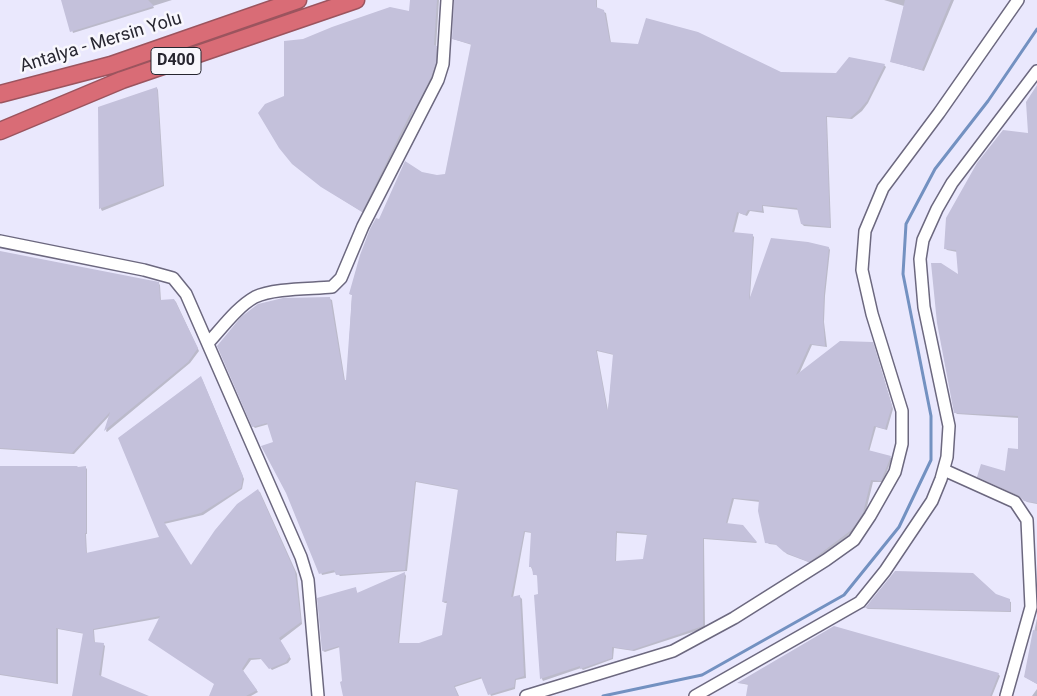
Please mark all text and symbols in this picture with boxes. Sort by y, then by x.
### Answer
street label: Antalya - Mersin Yolu [17,8,185,78]
road number: D400 [151,48,201,74]

